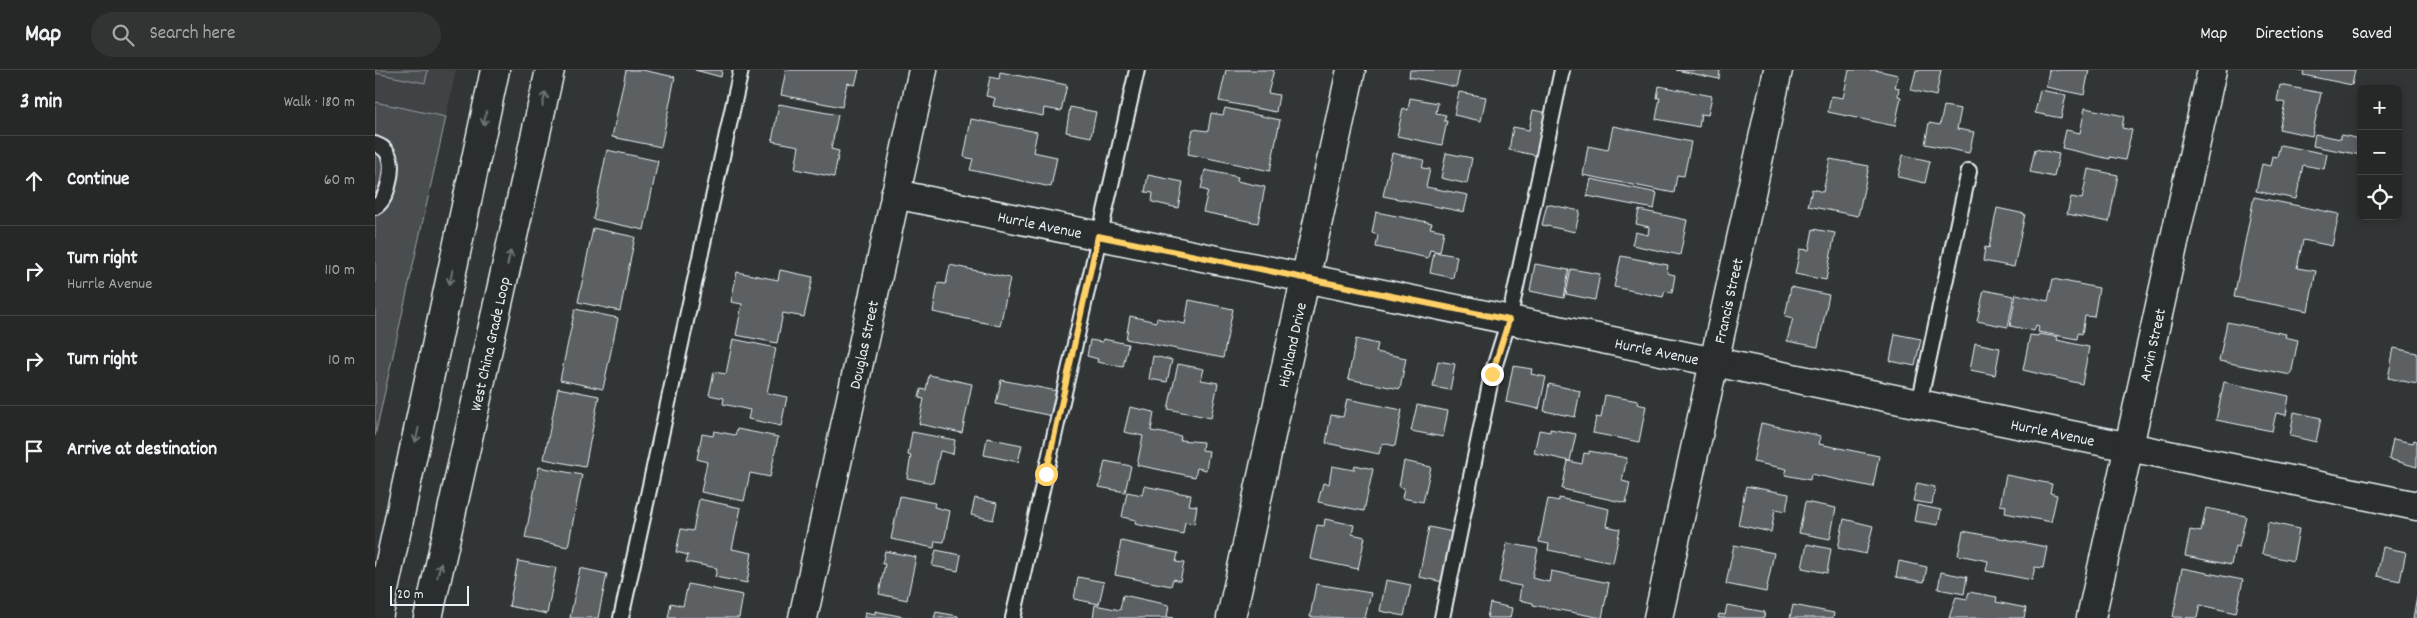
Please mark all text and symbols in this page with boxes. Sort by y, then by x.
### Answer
search box [91,12,441,57]
text: Map [25,18,61,52]
icon: search [109,21,137,49]
text: Search here [149,21,235,48]
text: Map [2200,22,2227,47]
text: Directions [2255,22,2324,47]
text: Saved [2352,22,2392,47]
map controls [2357,85,2402,220]
button: + [2357,85,2402,130]
text: 3 min [20,88,62,118]
text: Walk · 180 m [284,91,355,114]
one-way arrow [540,92,549,108]
one-way arrow [480,109,489,125]
button: − [2357,130,2402,175]
icon: ahead [20,167,48,195]
text: Continue [67,167,129,194]
text: 60 m [324,169,355,192]
button: locate [2357,175,2402,220]
street label: Hurrle Avenue [995,206,1084,246]
text: Turn right [67,246,138,273]
one-way arrow [504,251,514,267]
street label: Francis Street [1709,256,1750,346]
icon: right [20,257,48,285]
text: 110 m [325,259,355,282]
one-way arrow [446,268,455,284]
text: Hurrle Avenue [67,273,152,296]
street label: West China Grade Loop [465,275,518,414]
street label: Douglas Street [844,299,886,391]
street label: Highland Drive [1273,300,1314,390]
street label: Arvin Street [2135,306,2173,384]
street label: Hurrle Avenue [1613,333,1701,373]
icon: right [20,347,48,375]
text: Turn right [67,347,138,374]
text: 10 m [328,349,355,372]
route end [1481,363,1504,386]
street label: Hurrle Avenue [2008,414,2097,454]
one-way arrow [412,427,421,443]
icon: arrive [20,437,48,465]
text: Arrive at destination [67,437,217,464]
route start [1035,463,1058,486]
one-way arrow [435,563,444,579]
scale bar [390,583,469,606]
text: 20 m [397,585,424,605]

